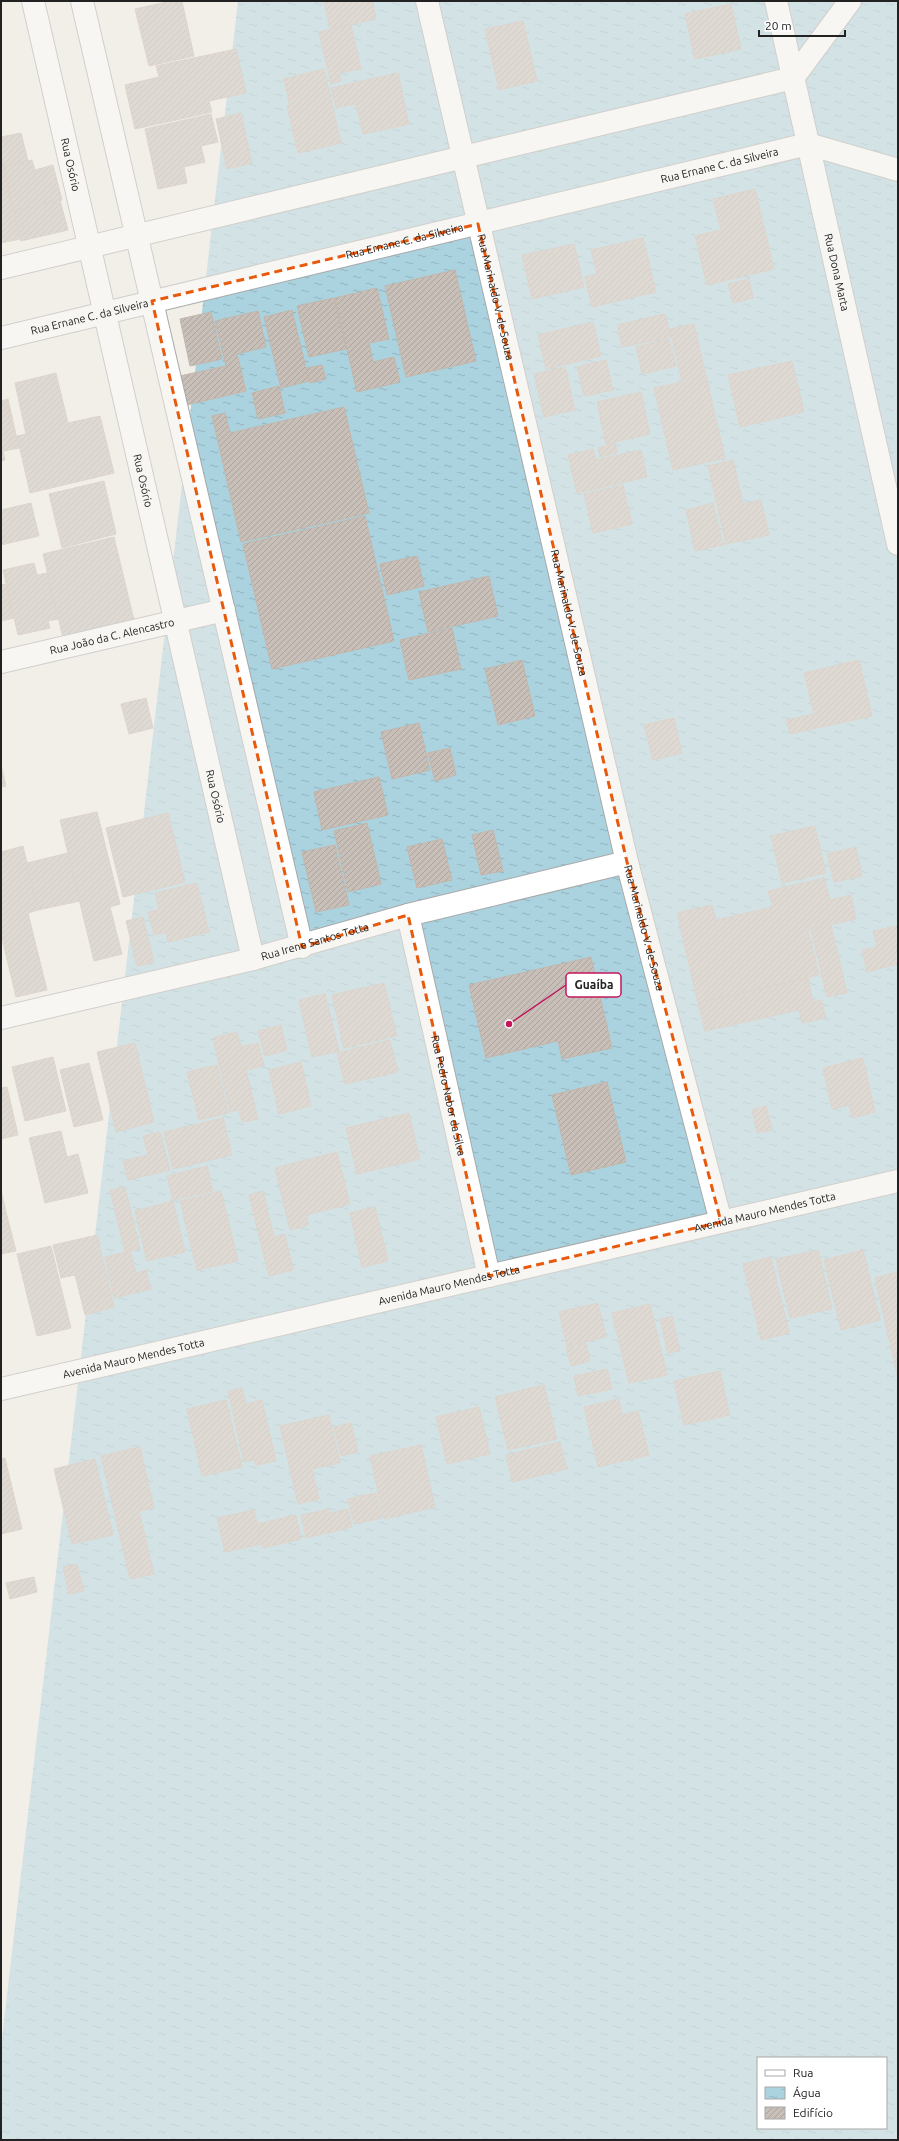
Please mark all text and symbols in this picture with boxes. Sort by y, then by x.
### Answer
scale bar [759,12,845,38]
text: 20 m [765,19,792,32]
street label: Rua Osório [59,137,83,193]
street label: Rua Ernane C. da Silveira [659,145,780,185]
street label: Rua Ernane C. da Silveira [344,221,465,261]
street label: Rua Dona Marta [822,232,851,312]
street label: Rua Marinaldo V. de Souza [475,233,516,361]
street label: Rua Ernane C. da Silveira [29,297,150,337]
street label: Rua Osório [131,453,155,508]
street label: Rua Marinaldo V. de Souza [549,548,590,677]
street label: Rua João da C. Alencastro [49,616,175,656]
street label: Rua Osório [204,768,228,824]
street label: Rua Marinaldo V. de Souza [622,864,666,992]
street label: Rua Irene Santos Totta [260,920,370,962]
callout: Guaíba [566,973,621,997]
text: Guaíba [575,978,613,991]
street label: Rua Pedro Nabor da Silva [429,1034,468,1157]
street label: Avenida Mauro Mendes Totta [693,1190,837,1234]
street label: Avenida Mauro Mendes Totta [377,1263,521,1307]
street label: Avenida Mauro Mendes Totta [62,1336,205,1380]
legend [757,2057,887,2129]
text: Rua [793,2066,814,2079]
text: Água [793,2086,821,2099]
text: Edifício [793,2106,833,2119]

